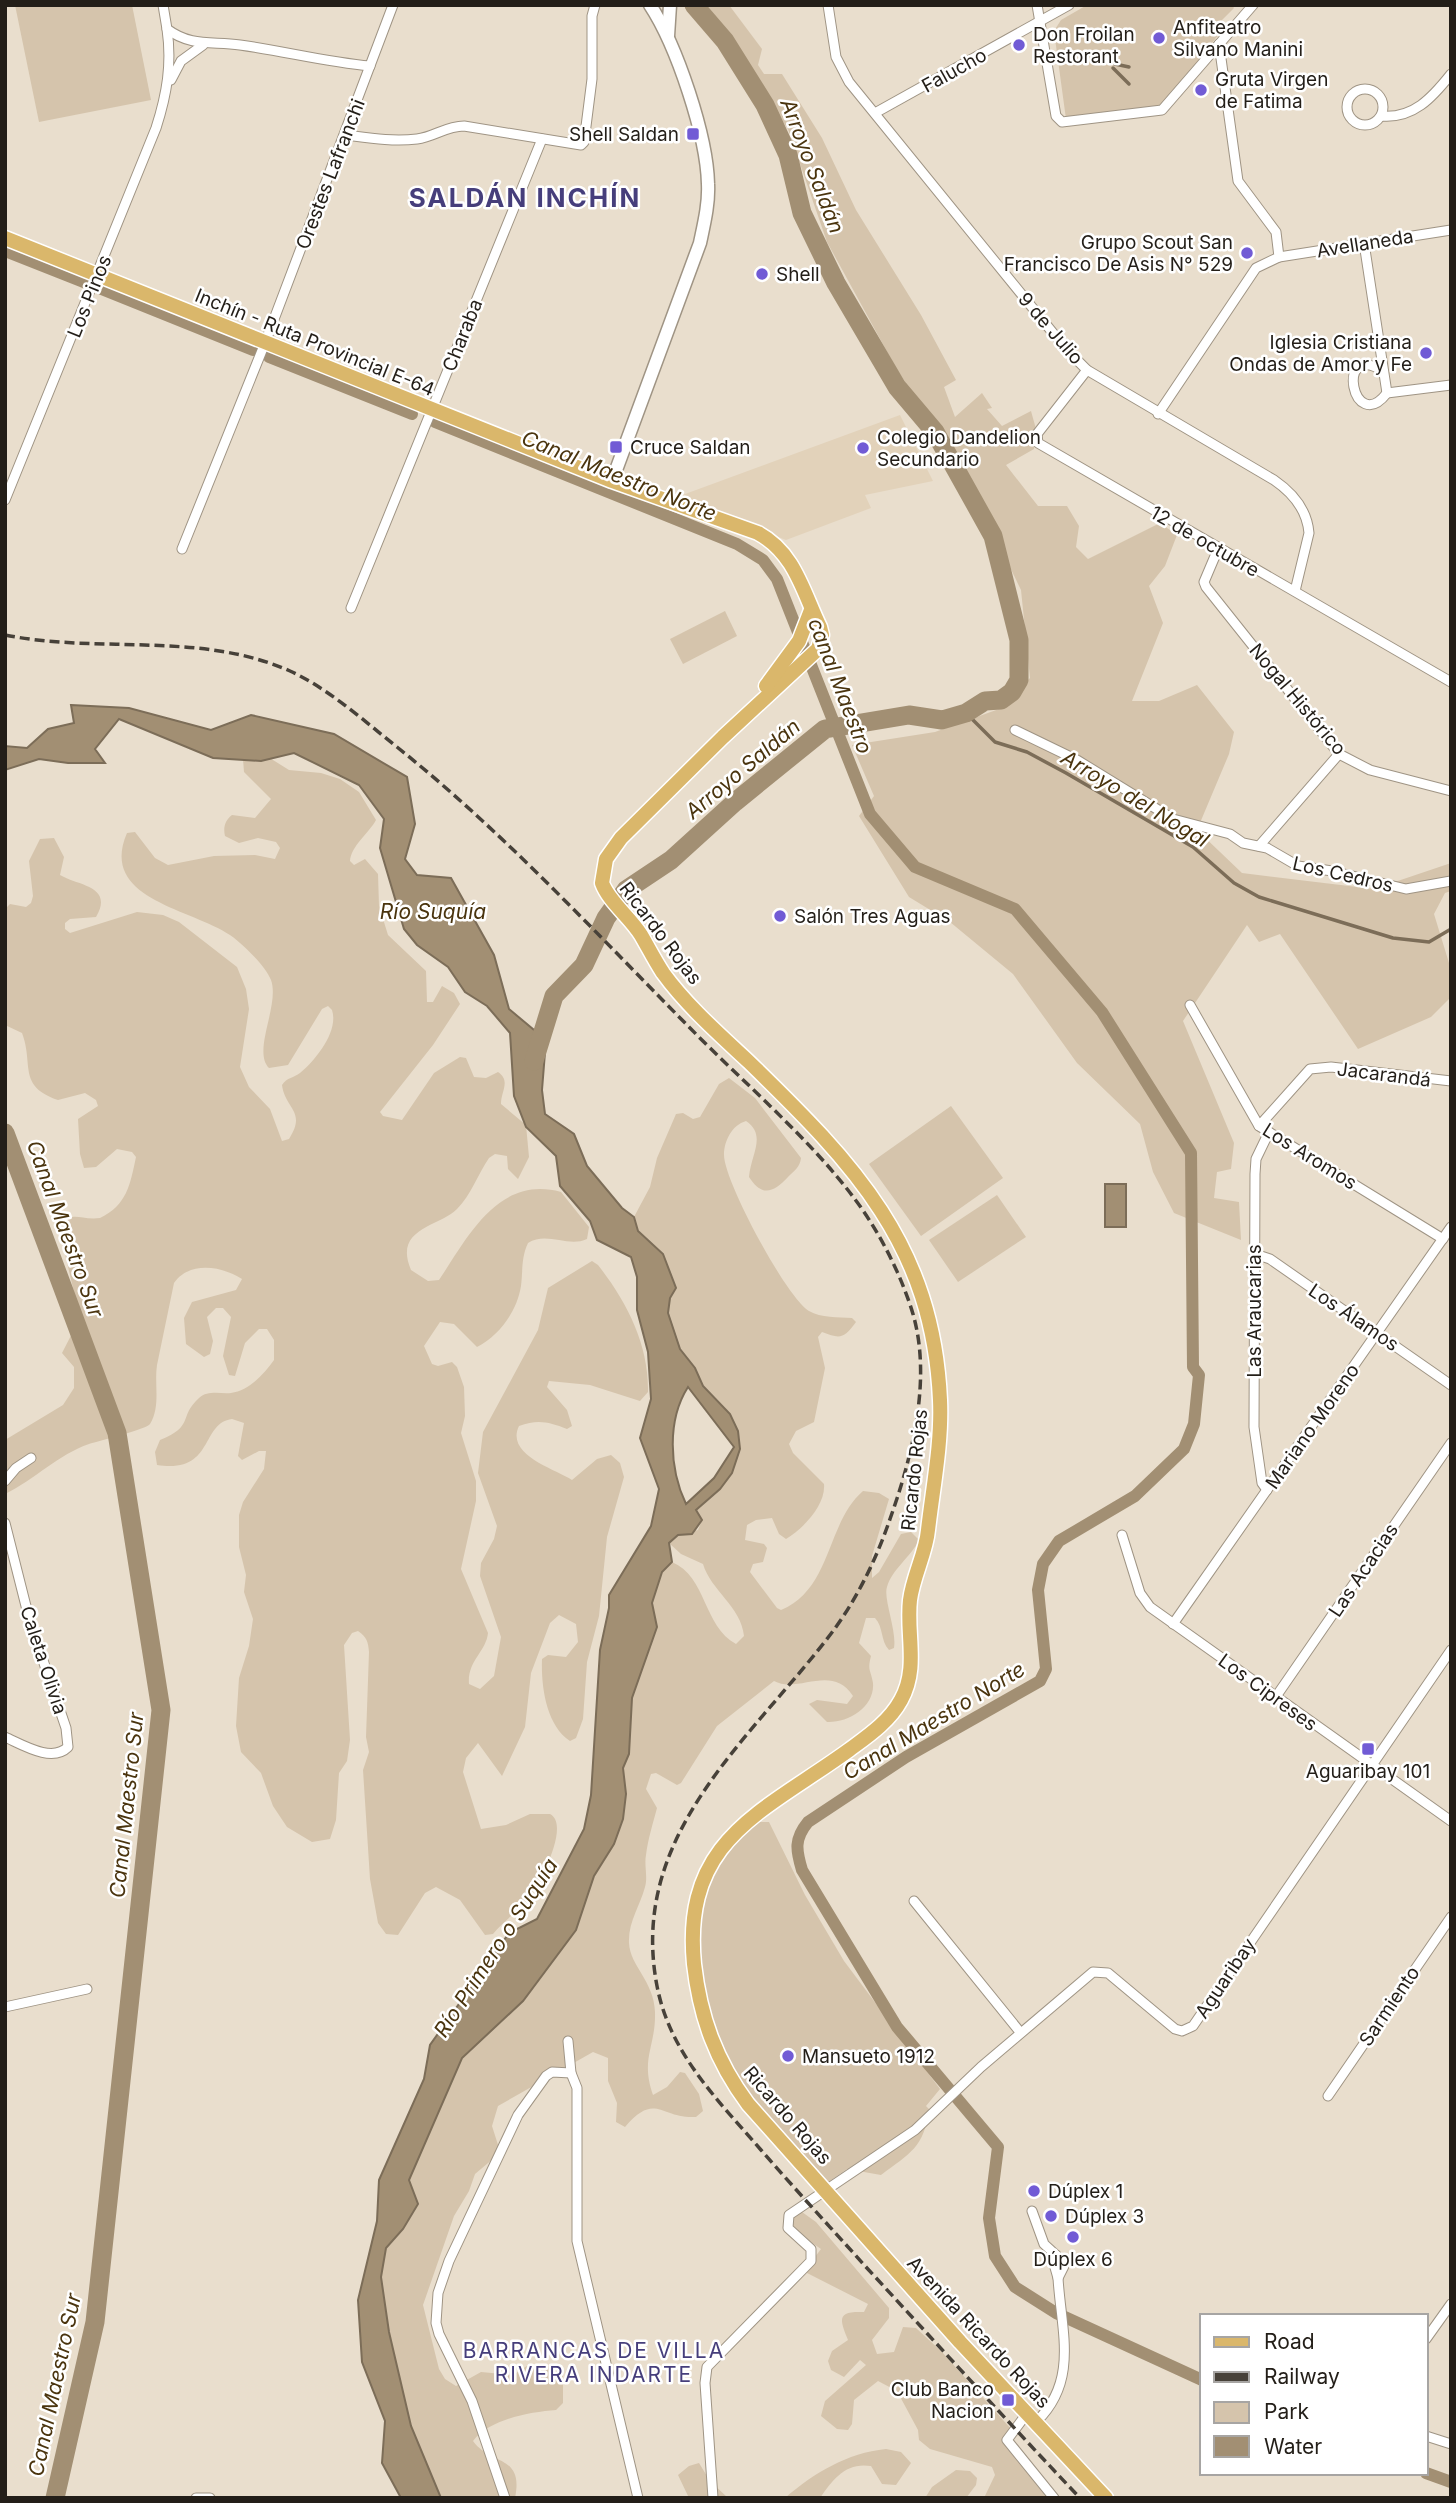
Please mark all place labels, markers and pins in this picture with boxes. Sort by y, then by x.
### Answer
place label: Anfiteatro Silvano Manini [1173,16,1303,61]
place label: Don Froilan Restorant [1033,23,1135,68]
marker: Anfiteatro Silvano Manini [1151,30,1167,46]
marker: Don Froilan Restorant [1011,37,1027,53]
place label: Gruta Virgen de Fatima [1215,68,1328,113]
marker: Gruta Virgen de Fatima [1193,82,1209,98]
place label: Shell Saldan [569,123,679,146]
marker: Shell Saldan [685,126,701,142]
place label: Grupo Scout San Francisco De Asis N° 529 [1004,231,1233,276]
marker: Grupo Scout San Francisco De Asis N° 529 [1239,245,1255,261]
place label: Shell [776,263,820,286]
marker: Shell [754,266,770,282]
place label: Iglesia Cristiana Ondas de Amor y Fe [1229,331,1412,376]
marker: Iglesia Cristiana Ondas de Amor y Fe [1418,345,1434,361]
place label: Colegio Dandelion Secundario [877,426,1041,471]
place label: Cruce Saldan [630,436,751,459]
marker: Cruce Saldan [608,439,624,455]
marker: Colegio Dandelion Secundario [855,440,871,456]
place label: Salón Tres Aguas [794,905,951,928]
marker: Salón Tres Aguas [772,908,788,924]
marker: Aguaribay 101 [1360,1741,1376,1757]
place label: Aguaribay 101 [1306,1760,1430,1783]
place label: Mansueto 1912 [802,2045,935,2068]
marker: Mansueto 1912 [780,2048,796,2064]
place label: Dúplex 1 [1048,2180,1123,2203]
marker: Dúplex 1 [1026,2183,1042,2199]
place label: Dúplex 3 [1065,2205,1144,2228]
marker: Dúplex 3 [1043,2208,1059,2224]
marker: Dúplex 6 [1065,2229,1081,2245]
place label: Dúplex 6 [1033,2248,1113,2271]
place label: Club Banco Nacion [891,2378,994,2423]
marker: Club Banco Nacion [1000,2392,1016,2408]

